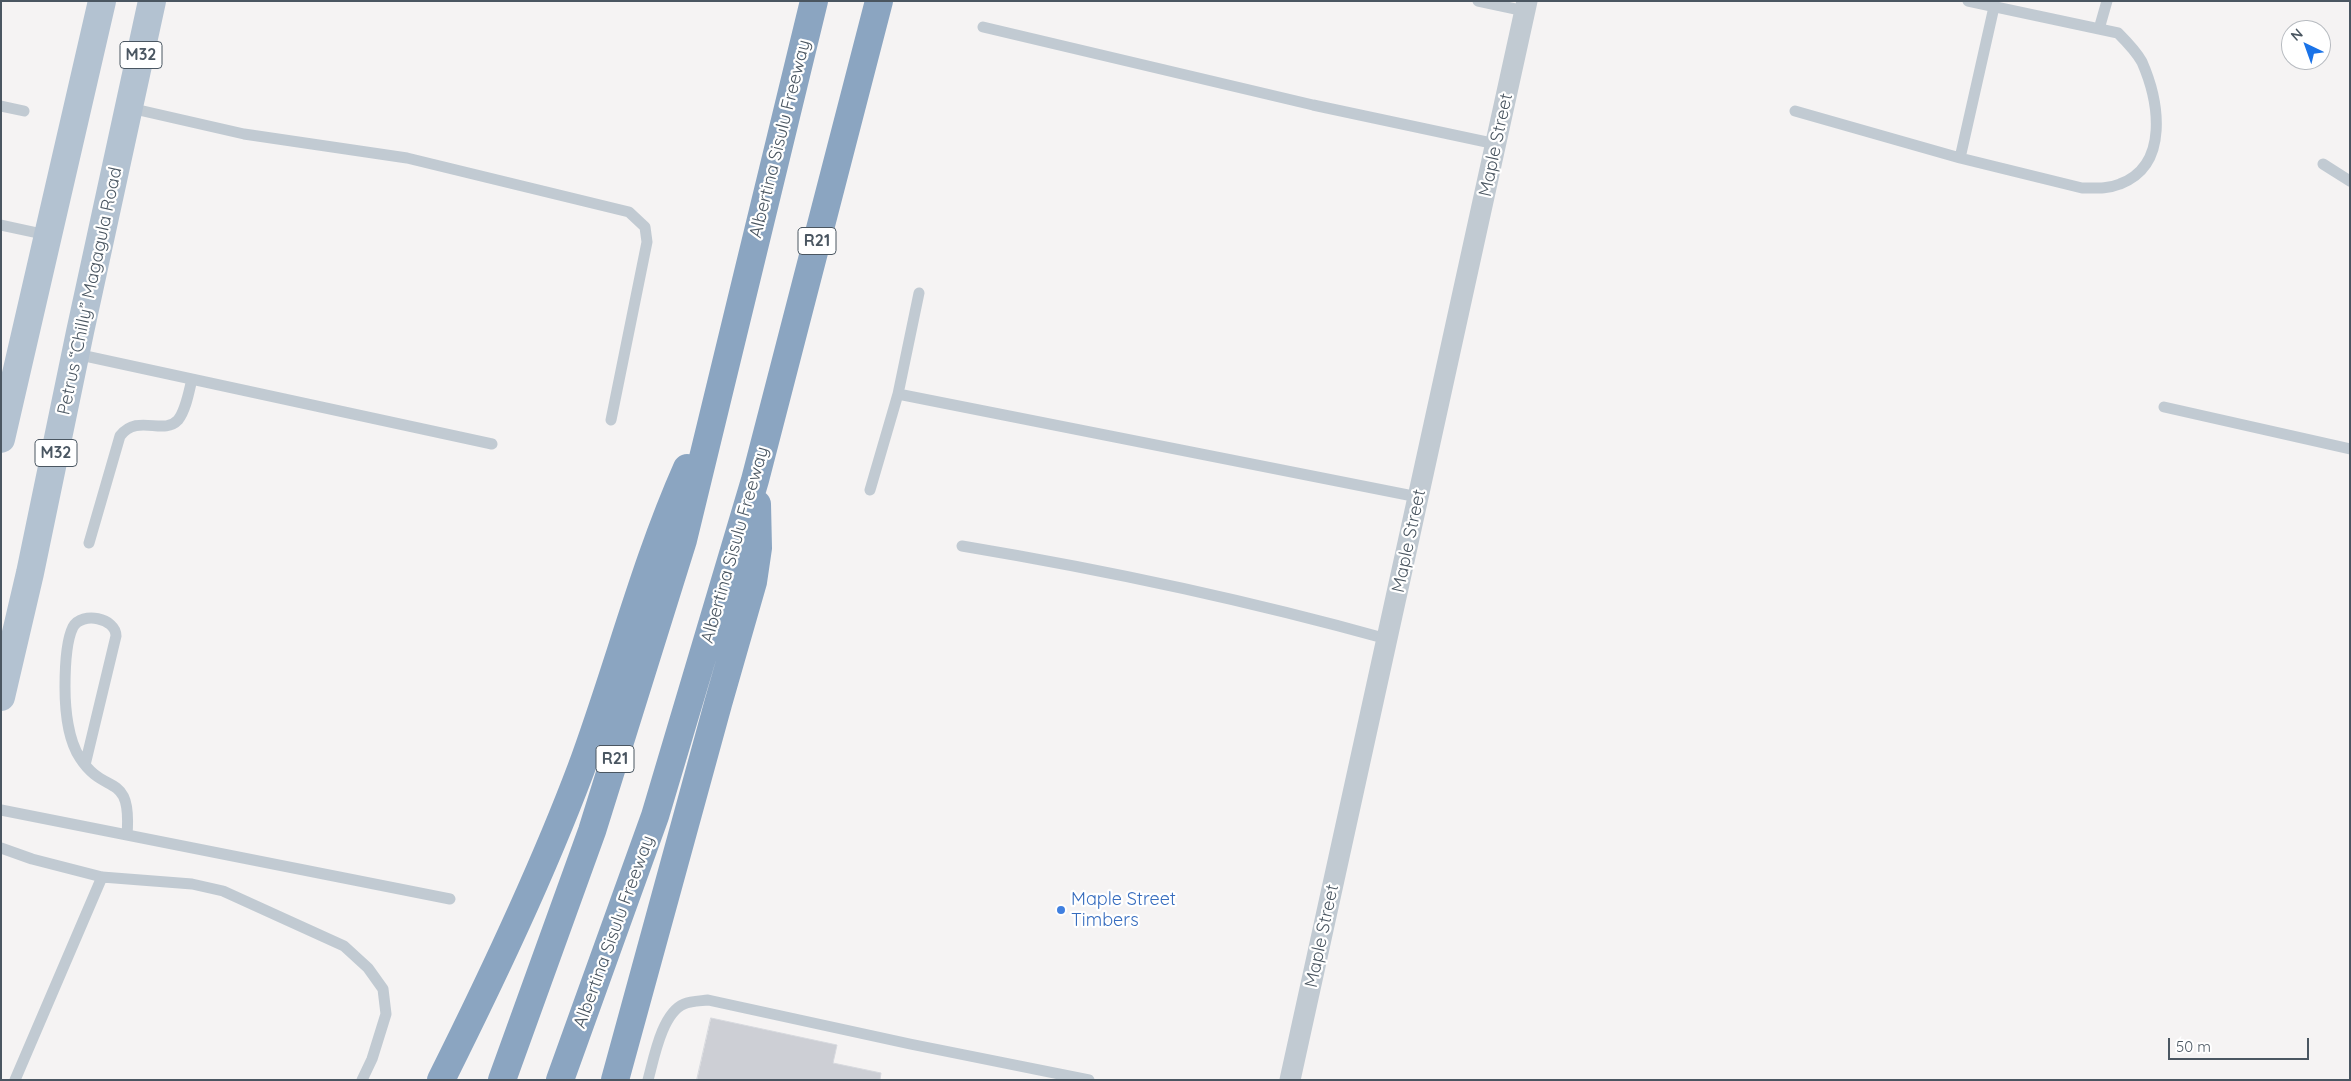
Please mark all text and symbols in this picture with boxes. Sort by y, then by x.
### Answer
north arrow [2281,20,2331,70]
text: N [2287,24,2306,45]
street label: Albertina Sisulu Freeway [745,38,815,240]
road number: M32 [120,42,162,68]
street label: Maple Street [1475,91,1517,199]
street label: Petrus “Chilly” Magagula Road [53,165,127,417]
road number: R21 [798,228,836,255]
road number: M32 [35,439,77,466]
street label: Albertina Sisulu Freeway [697,444,773,646]
street label: Maple Street [1388,487,1430,595]
road number: R21 [596,746,634,772]
street label: Albertina Sisulu Freeway [569,833,659,1031]
street label: Maple Street [1301,882,1343,990]
place label: Maple Street Timbers [1071,889,1176,932]
marker: Maple Street Timbers [1055,904,1067,916]
scale bar [2171,1028,2312,1060]
text: 50 m [2176,1037,2211,1056]

